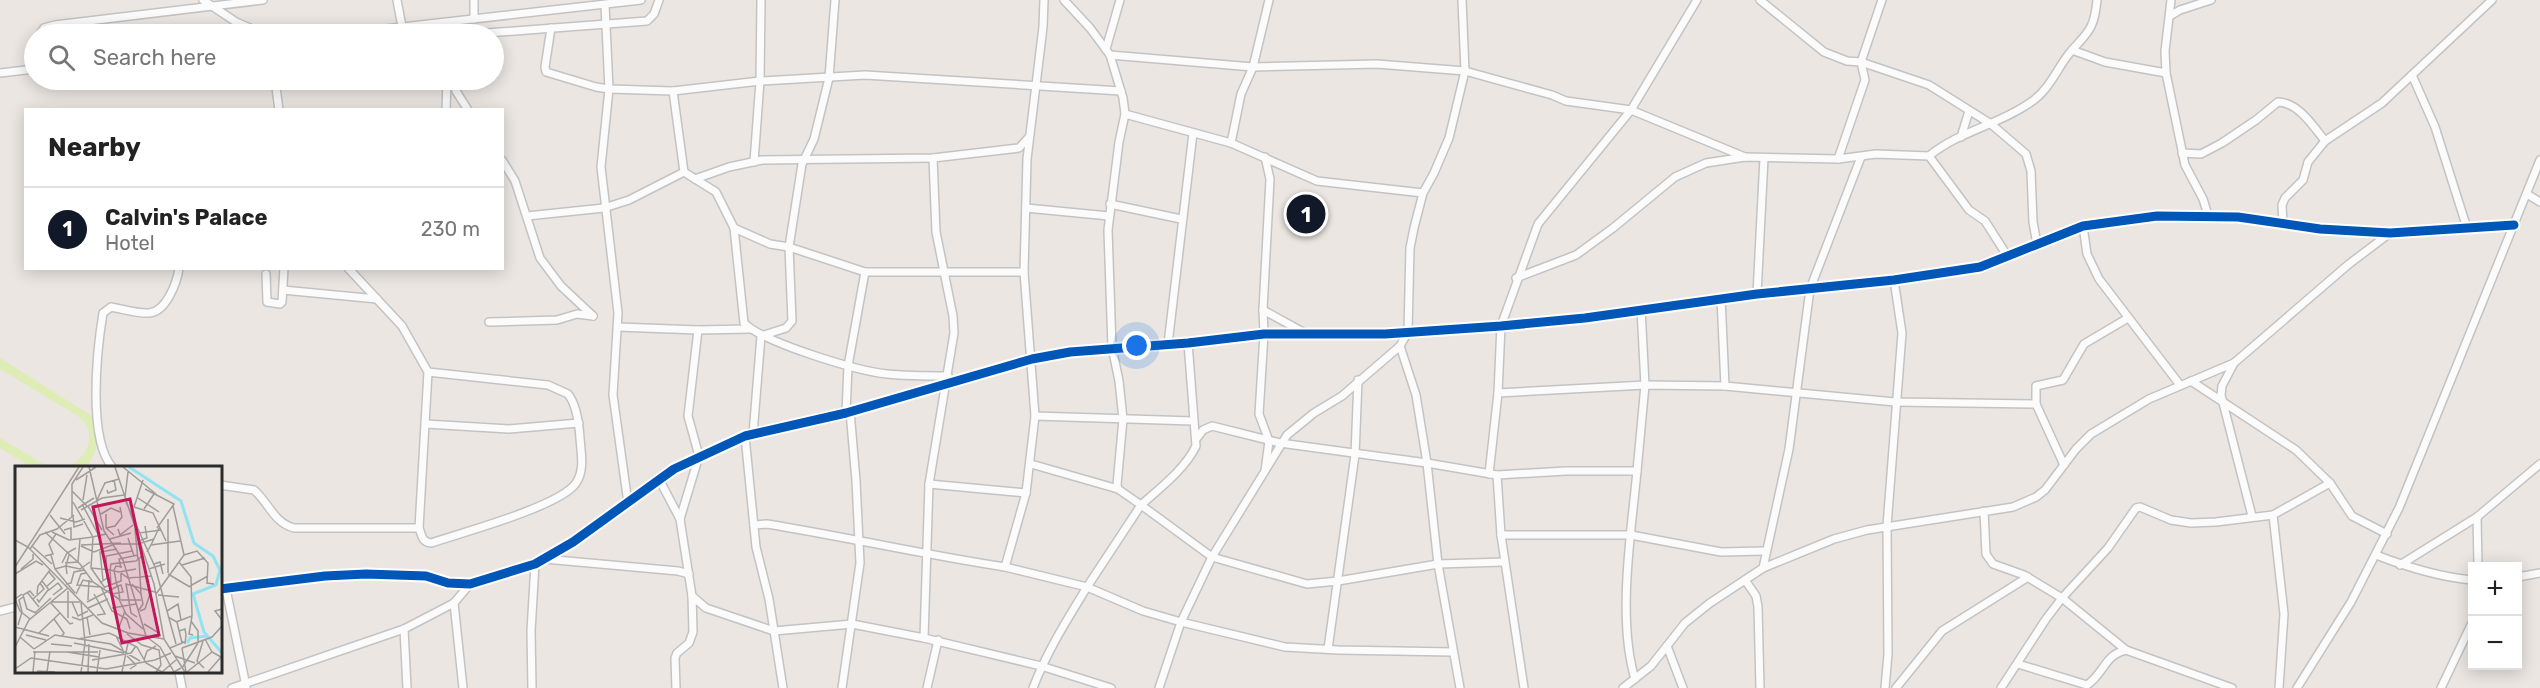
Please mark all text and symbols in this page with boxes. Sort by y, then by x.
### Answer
search box [24,24,504,90]
icon: search [45,41,78,74]
text: Search here [93,44,216,71]
text: Nearby [48,132,141,163]
pin: 1 [1286,192,1326,236]
text: Calvin's Palace [105,204,267,231]
text: 1 [63,217,72,241]
text: 230 m [421,217,480,241]
text: Hotel [105,231,155,255]
your location [1122,331,1151,360]
inset map [15,466,222,673]
map controls [2468,562,2522,670]
button: + [2468,562,2522,616]
button: − [2468,616,2522,670]

